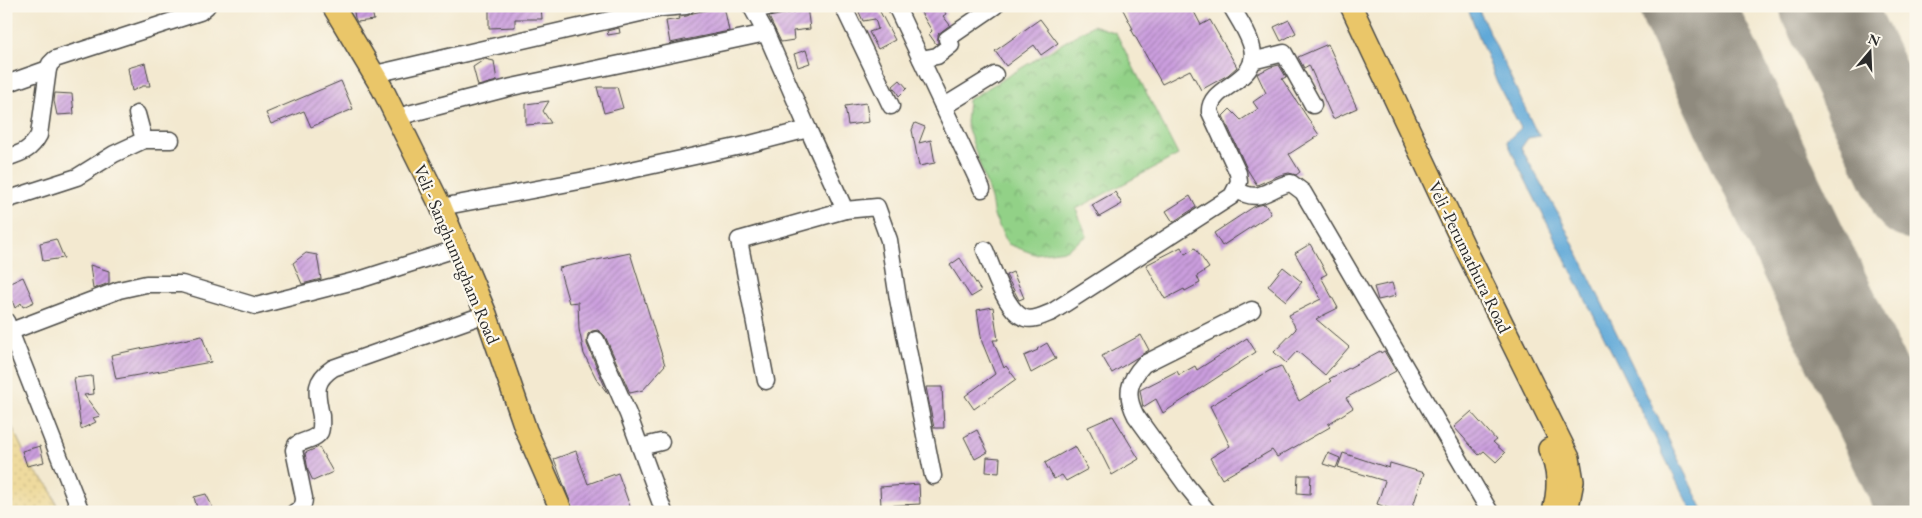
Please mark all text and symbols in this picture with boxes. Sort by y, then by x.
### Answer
north arrow [1844,28,1894,78]
text: N [1866,29,1883,50]
street label: Veli - Sanghumugham Road [409,161,506,348]
street label: Veli -Perumathura Road [1423,177,1517,338]

